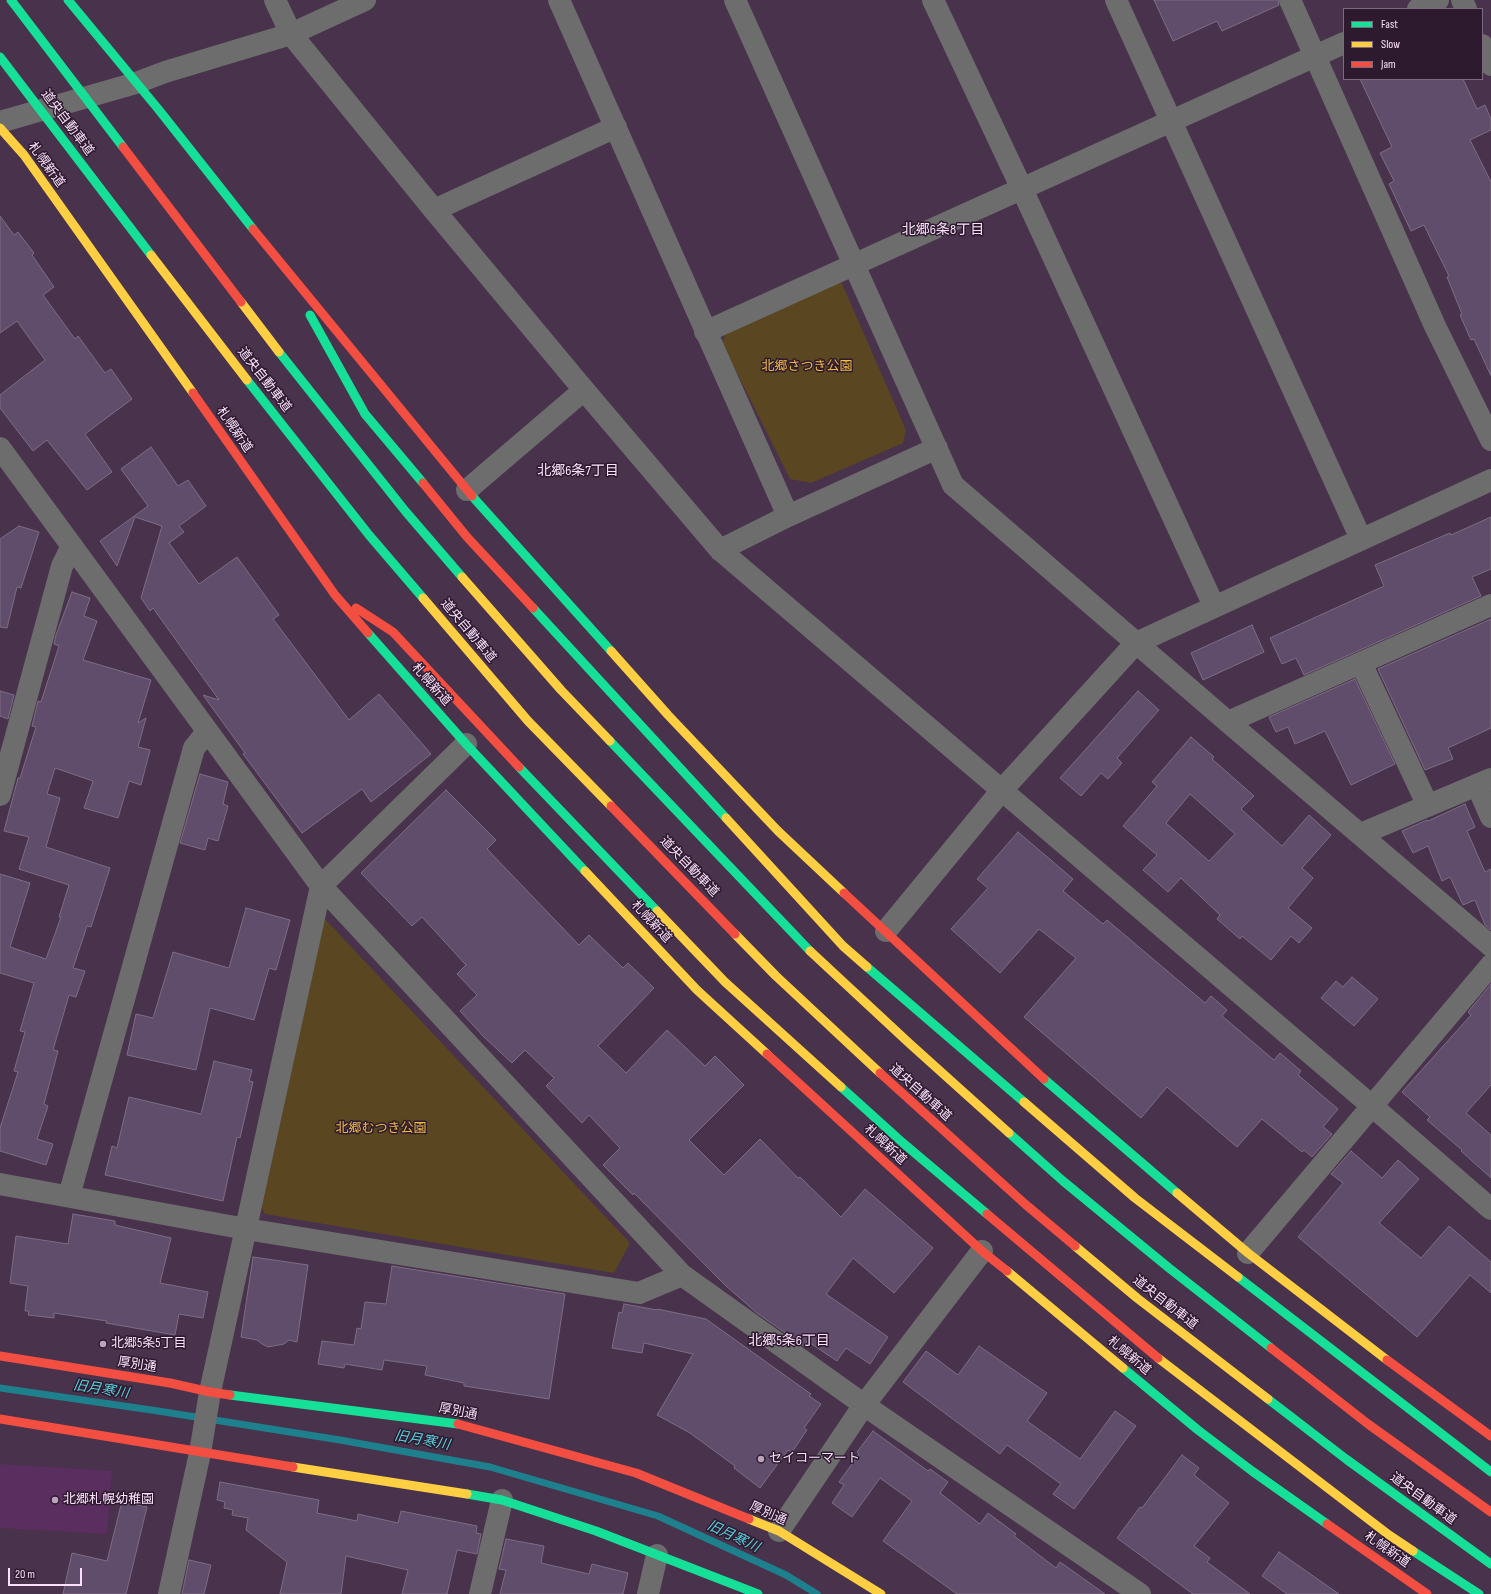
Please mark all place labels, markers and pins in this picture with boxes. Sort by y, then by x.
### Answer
place label: 北郷5条5丁目 [111,1336,186,1352]
marker: 北郷5条5丁目 [98,1339,108,1349]
place label: セイコーマート [769,1451,860,1467]
marker: セイコーマート [756,1454,766,1464]
place label: 北郷札幌幼稚園 [63,1492,154,1508]
marker: 北郷札幌幼稚園 [50,1495,60,1505]

